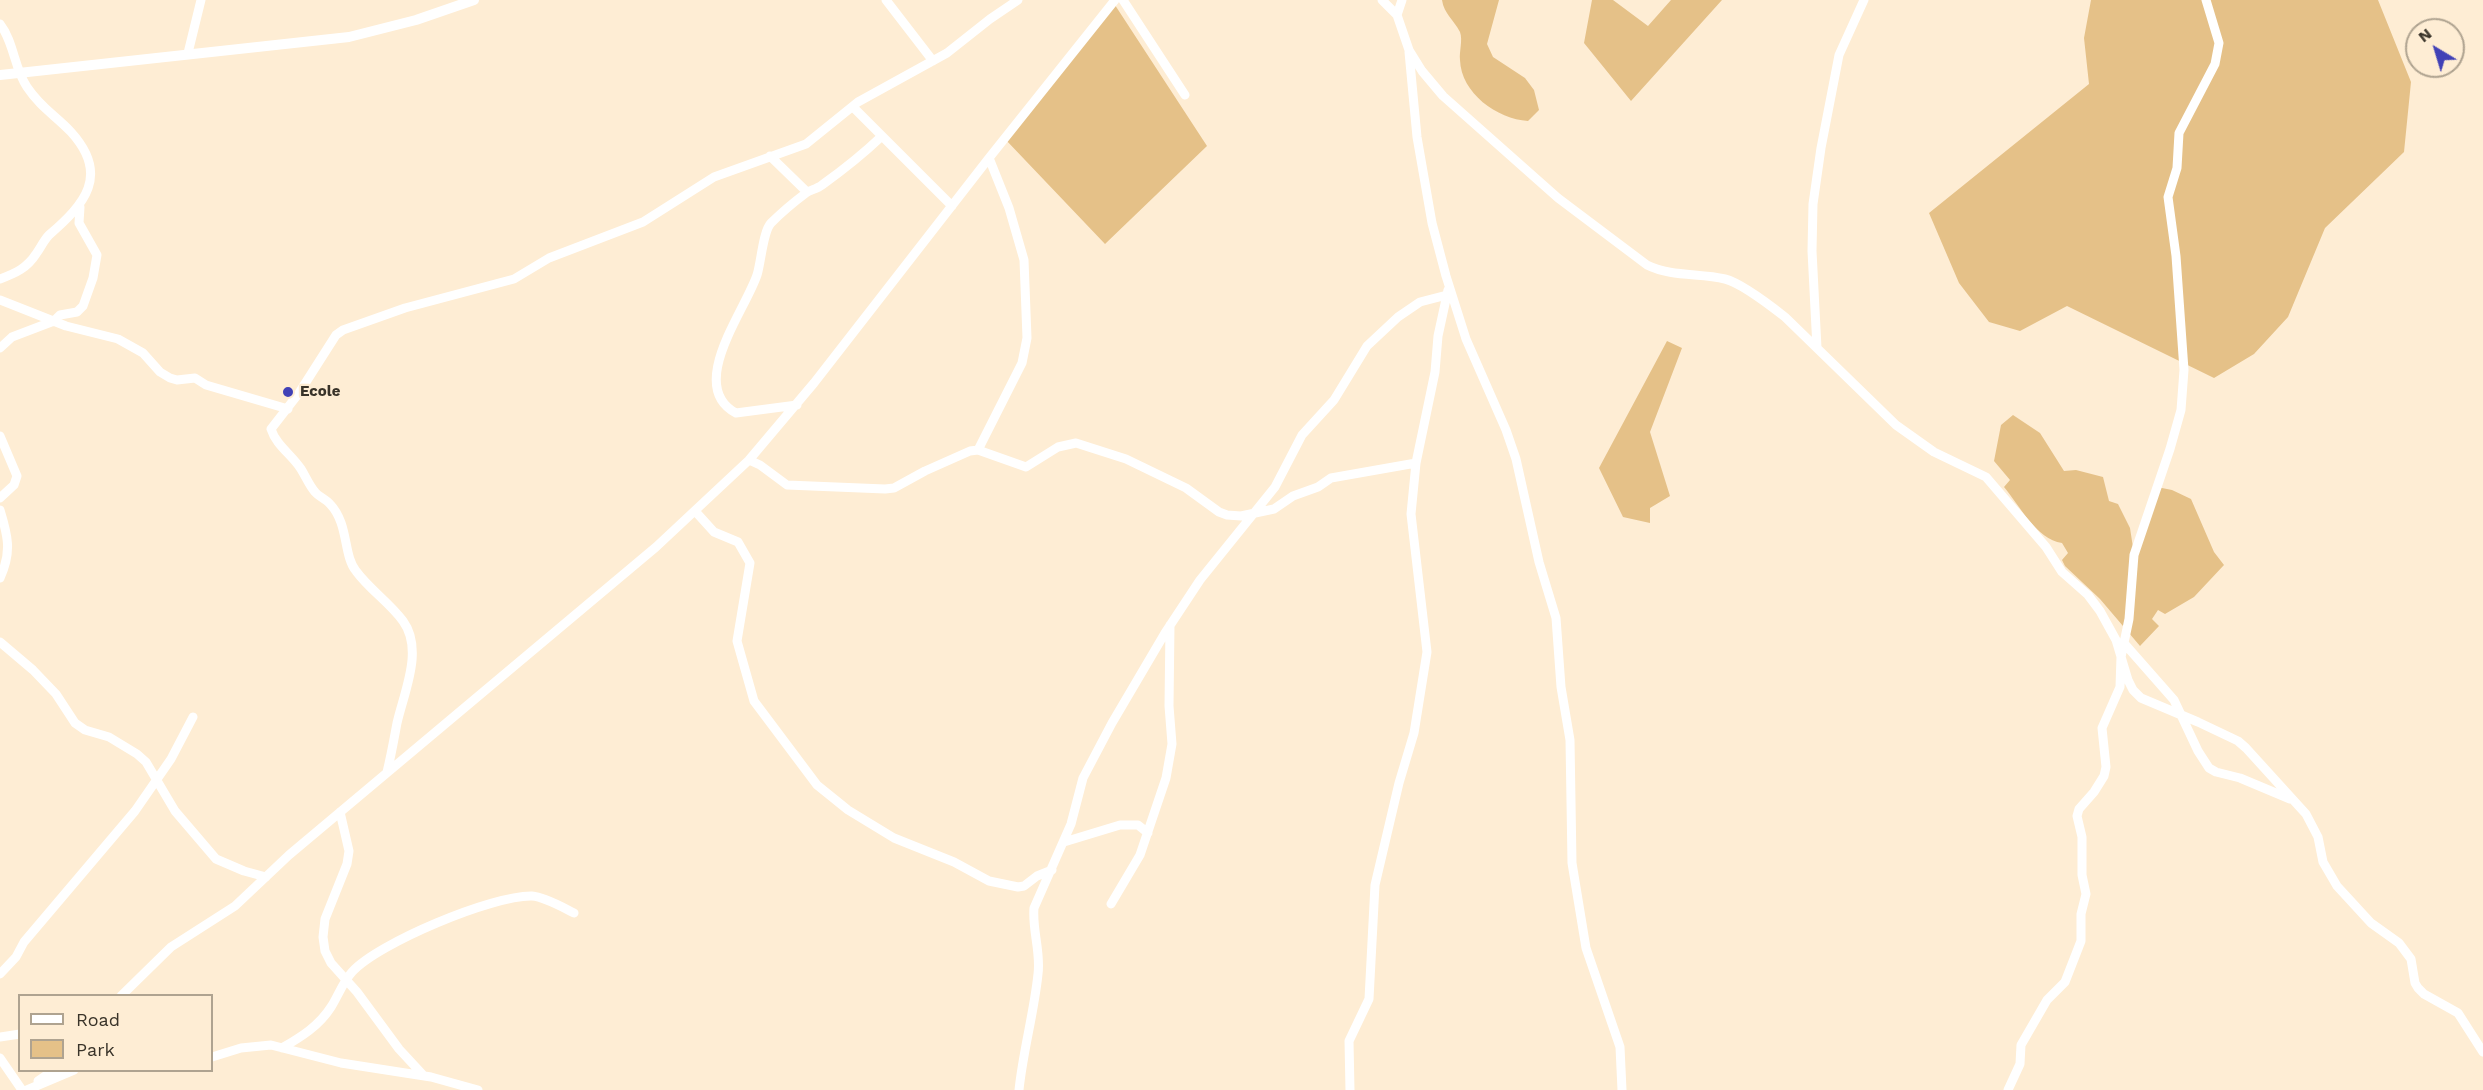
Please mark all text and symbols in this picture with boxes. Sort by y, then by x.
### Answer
north arrow [2405,18,2465,78]
text: N [2414,24,2435,46]
place label: Ecole [300,383,340,401]
marker: Ecole [281,385,295,399]
legend [18,994,213,1072]
text: Road [76,1009,120,1030]
text: Park [76,1039,115,1060]

